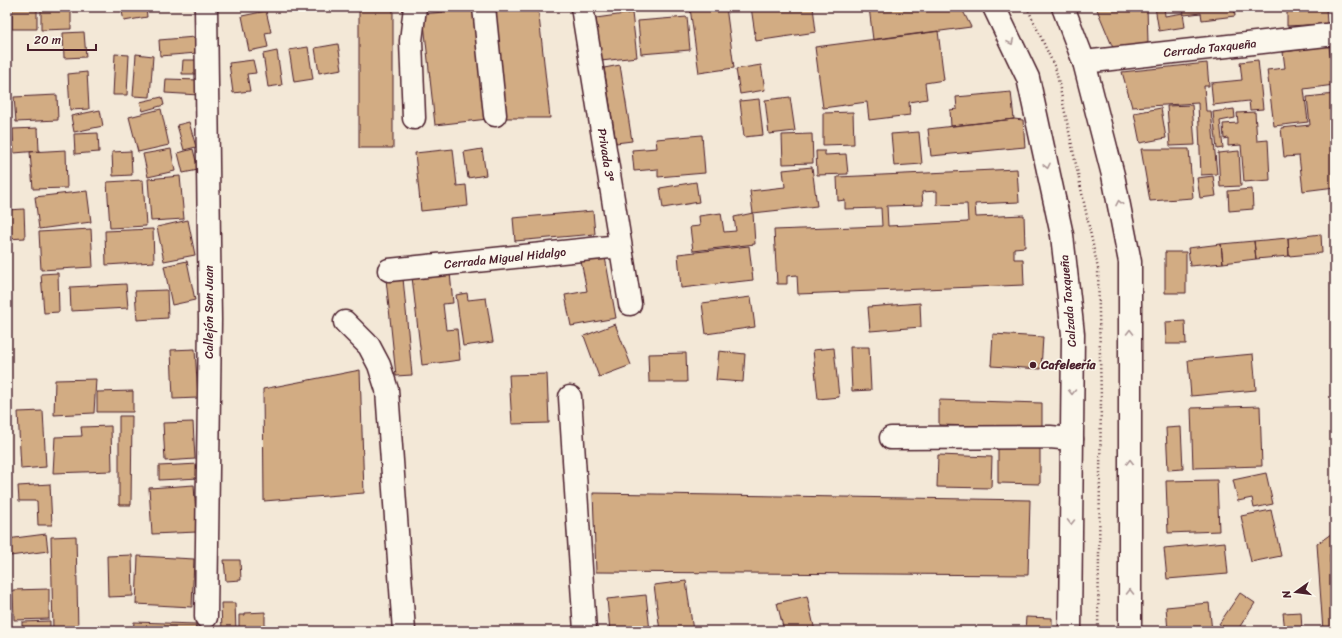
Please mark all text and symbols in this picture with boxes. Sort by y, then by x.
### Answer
scale bar [28,26,96,52]
text: 20 m [34,29,61,51]
street label: Cerrada Taxqueña [1162,32,1258,64]
one-way arrow [1006,38,1014,46]
street label: Privada 3ª [591,127,621,184]
one-way arrow [1042,163,1050,170]
one-way arrow [1115,200,1123,206]
street label: Cerrada Miguel Hidalgo [443,241,567,275]
street label: Calzada Taxqueña [1053,254,1083,348]
street label: Callejón San Juan [198,265,220,359]
one-way arrow [1126,329,1134,335]
place label: Cafeleería [1040,354,1097,376]
marker: Cafeleería [1028,360,1038,370]
one-way arrow [1068,389,1076,395]
one-way arrow [1126,459,1134,465]
one-way arrow [1067,519,1075,525]
north arrow [1276,572,1316,612]
text: N [1277,588,1297,601]
one-way arrow [1126,589,1134,595]

